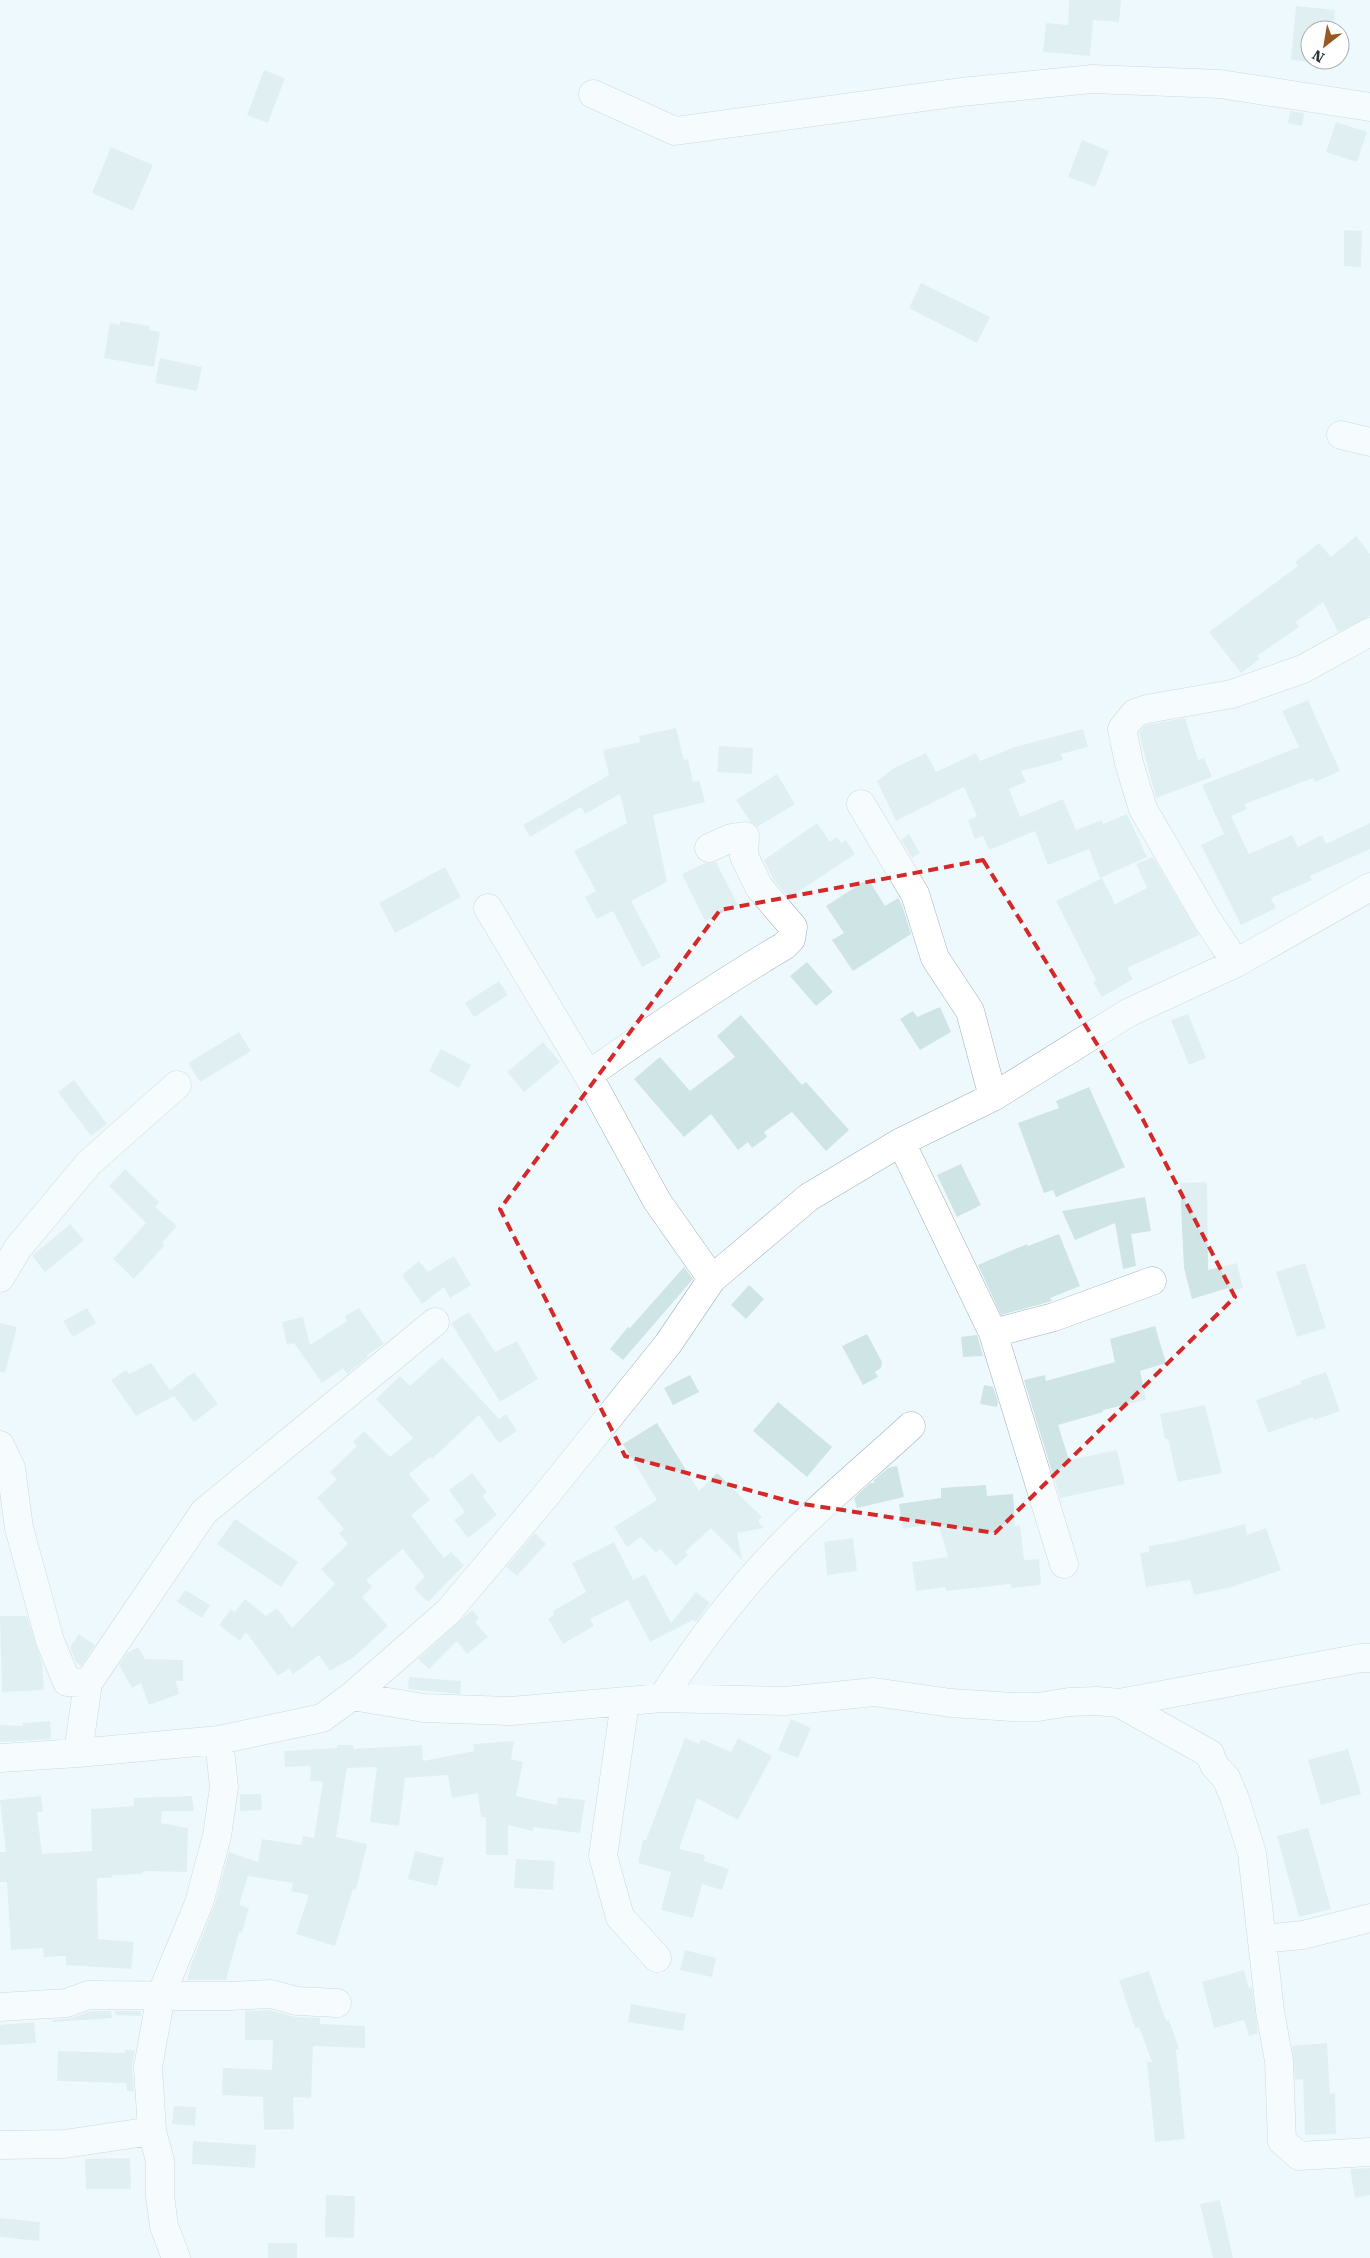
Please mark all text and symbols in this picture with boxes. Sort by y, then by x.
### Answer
north arrow [1300,20,1350,70]
text: N [1309,46,1327,66]

